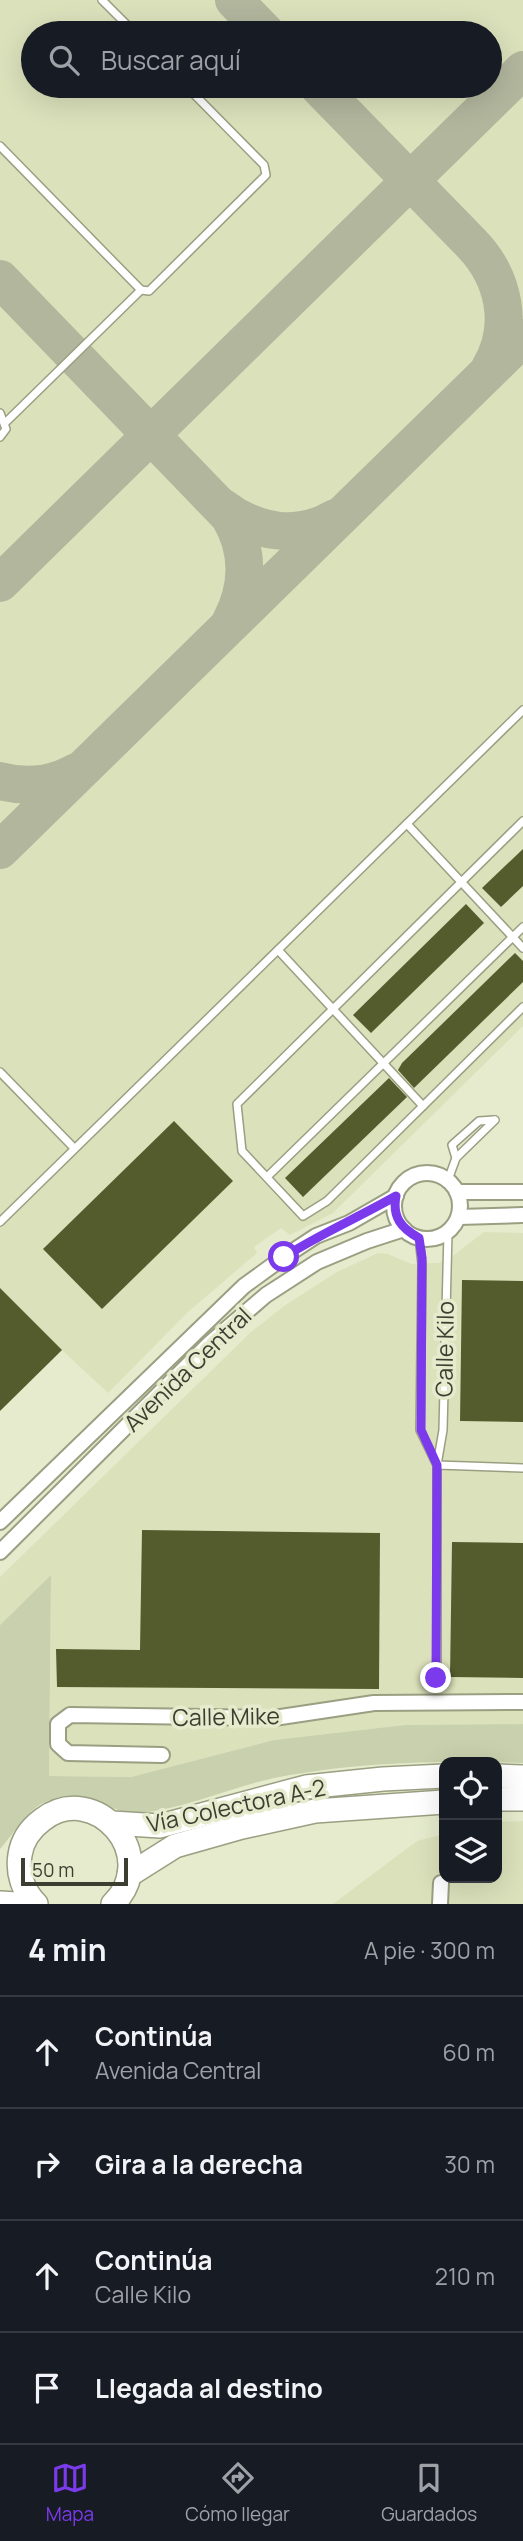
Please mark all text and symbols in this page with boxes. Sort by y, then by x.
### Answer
search box [21,21,502,98]
icon: search [45,41,83,79]
text: Buscar aquí [101,42,241,78]
route start [268,1241,299,1272]
street label: Avenida Central [116,1300,258,1438]
street label: Calle Kilo [427,1301,461,1397]
route end [420,1662,451,1693]
street label: Calle Mike [172,1699,280,1733]
map controls [439,1757,502,1883]
button: locate [439,1757,502,1820]
street label: Vía Colectora A-2 [144,1770,328,1840]
button: layers [439,1820,502,1883]
scale bar [21,1855,128,1887]
text: 50 m [32,1857,74,1883]
text: 4 min [28,1929,106,1970]
text: A pie · 300 m [364,1934,495,1966]
text: Continúa [95,2018,213,2054]
icon: ahead [28,2033,66,2071]
text: 60 m [443,2036,495,2068]
text: Avenida Central [95,2054,261,2086]
icon: right [28,2145,66,2183]
text: Gira a la derecha [95,2146,303,2182]
text: 30 m [444,2148,495,2180]
text: Continúa [95,2242,213,2278]
icon: ahead [28,2257,66,2295]
text: 210 m [435,2260,495,2292]
text: Calle Kilo [95,2278,191,2310]
icon: arrive [28,2369,66,2407]
text: Llegada al destino [95,2370,323,2406]
tab: Mapa [46,2459,94,2527]
tab: Cómo llegar [185,2459,290,2527]
tab: Guardados [381,2459,477,2527]

